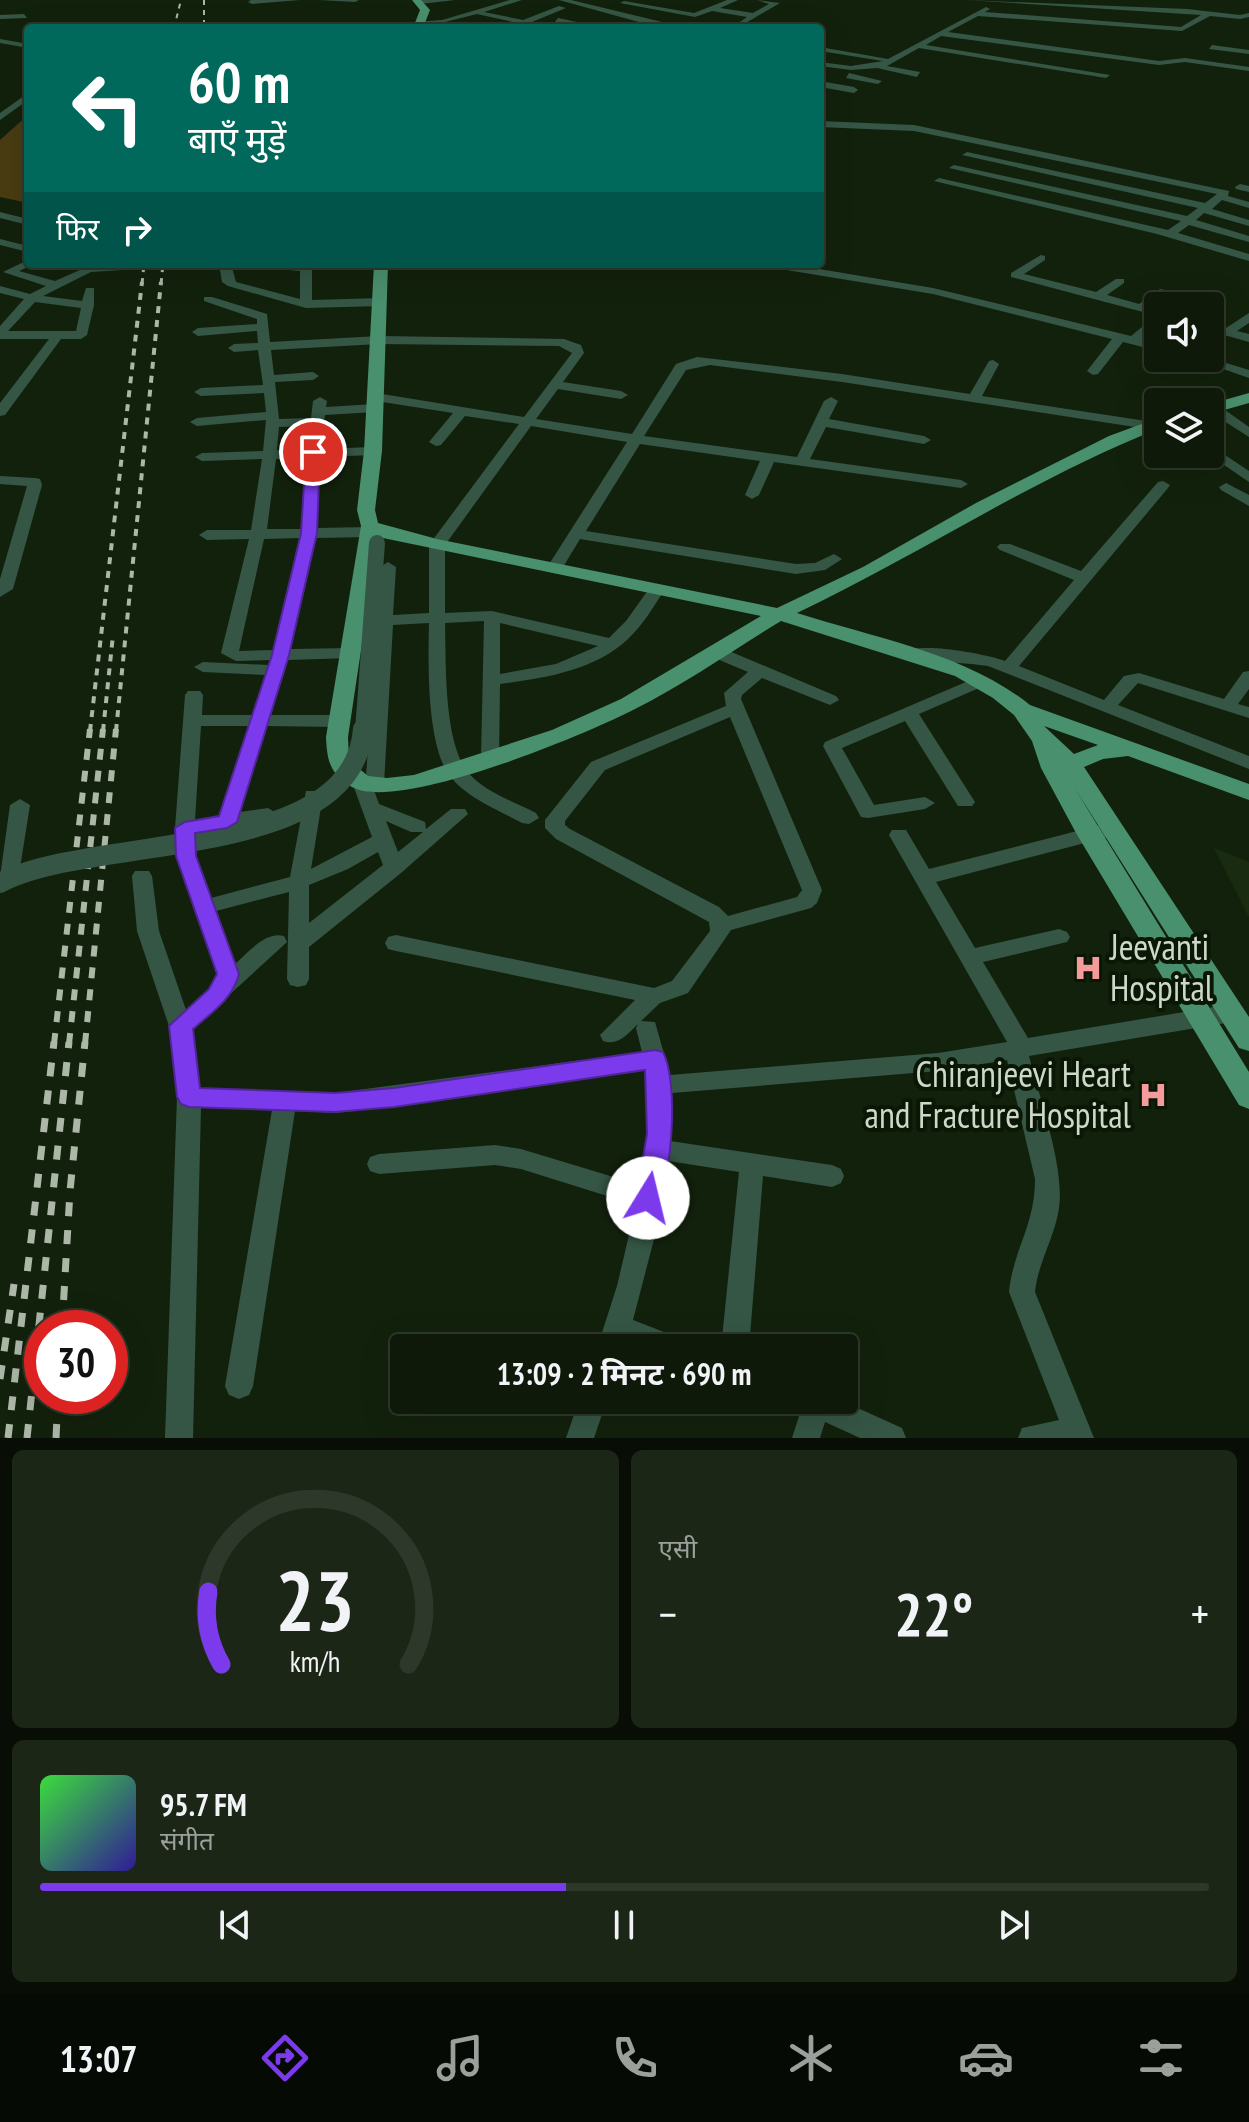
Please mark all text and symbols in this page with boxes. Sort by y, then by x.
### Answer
text: 60 m [188,46,290,118]
icon: left [56,56,160,160]
text: बाएँ मुड़ें [188,116,286,163]
icon: right [115,208,159,252]
text: फिर [56,209,99,248]
map controls [1144,292,1224,468]
button: sound [1144,292,1224,372]
button: layers [1144,388,1224,468]
pin [279,418,347,486]
icon: arrive [291,430,335,474]
place label: Jeevanti Hospital [1109,923,1214,1011]
hospital icon: Jeevanti Hospital [1073,953,1103,983]
place label: Chiranjeevi Heart and Fracture Hospital [865,1050,1132,1138]
hospital icon: Chiranjeevi Heart and Fracture Hospital [1138,1080,1168,1110]
position arrow [606,1156,690,1240]
speed limit sign: 30 [24,1310,128,1414]
text: 13:09 · 2 मिनट · 690 m [497,1354,751,1393]
text: एसी [659,1532,697,1565]
text: 23 [275,1546,355,1654]
text: 22° [894,1575,973,1653]
text: − [659,1585,677,1642]
text: + [1191,1585,1209,1642]
text: km/h [290,1643,341,1680]
text: 95.7 FM [160,1785,247,1824]
text: संगीत [160,1824,214,1857]
icon: previous [213,1903,257,1947]
icon: pause [602,1903,646,1947]
icon: next [992,1903,1036,1947]
icon: directions [257,2030,313,2086]
icon: music [432,2030,488,2086]
icon: phone [607,2030,663,2086]
icon: climate [783,2030,839,2086]
icon: car [958,2030,1014,2086]
icon: filters [1133,2030,1189,2086]
text: 13:07 [60,2035,138,2082]

